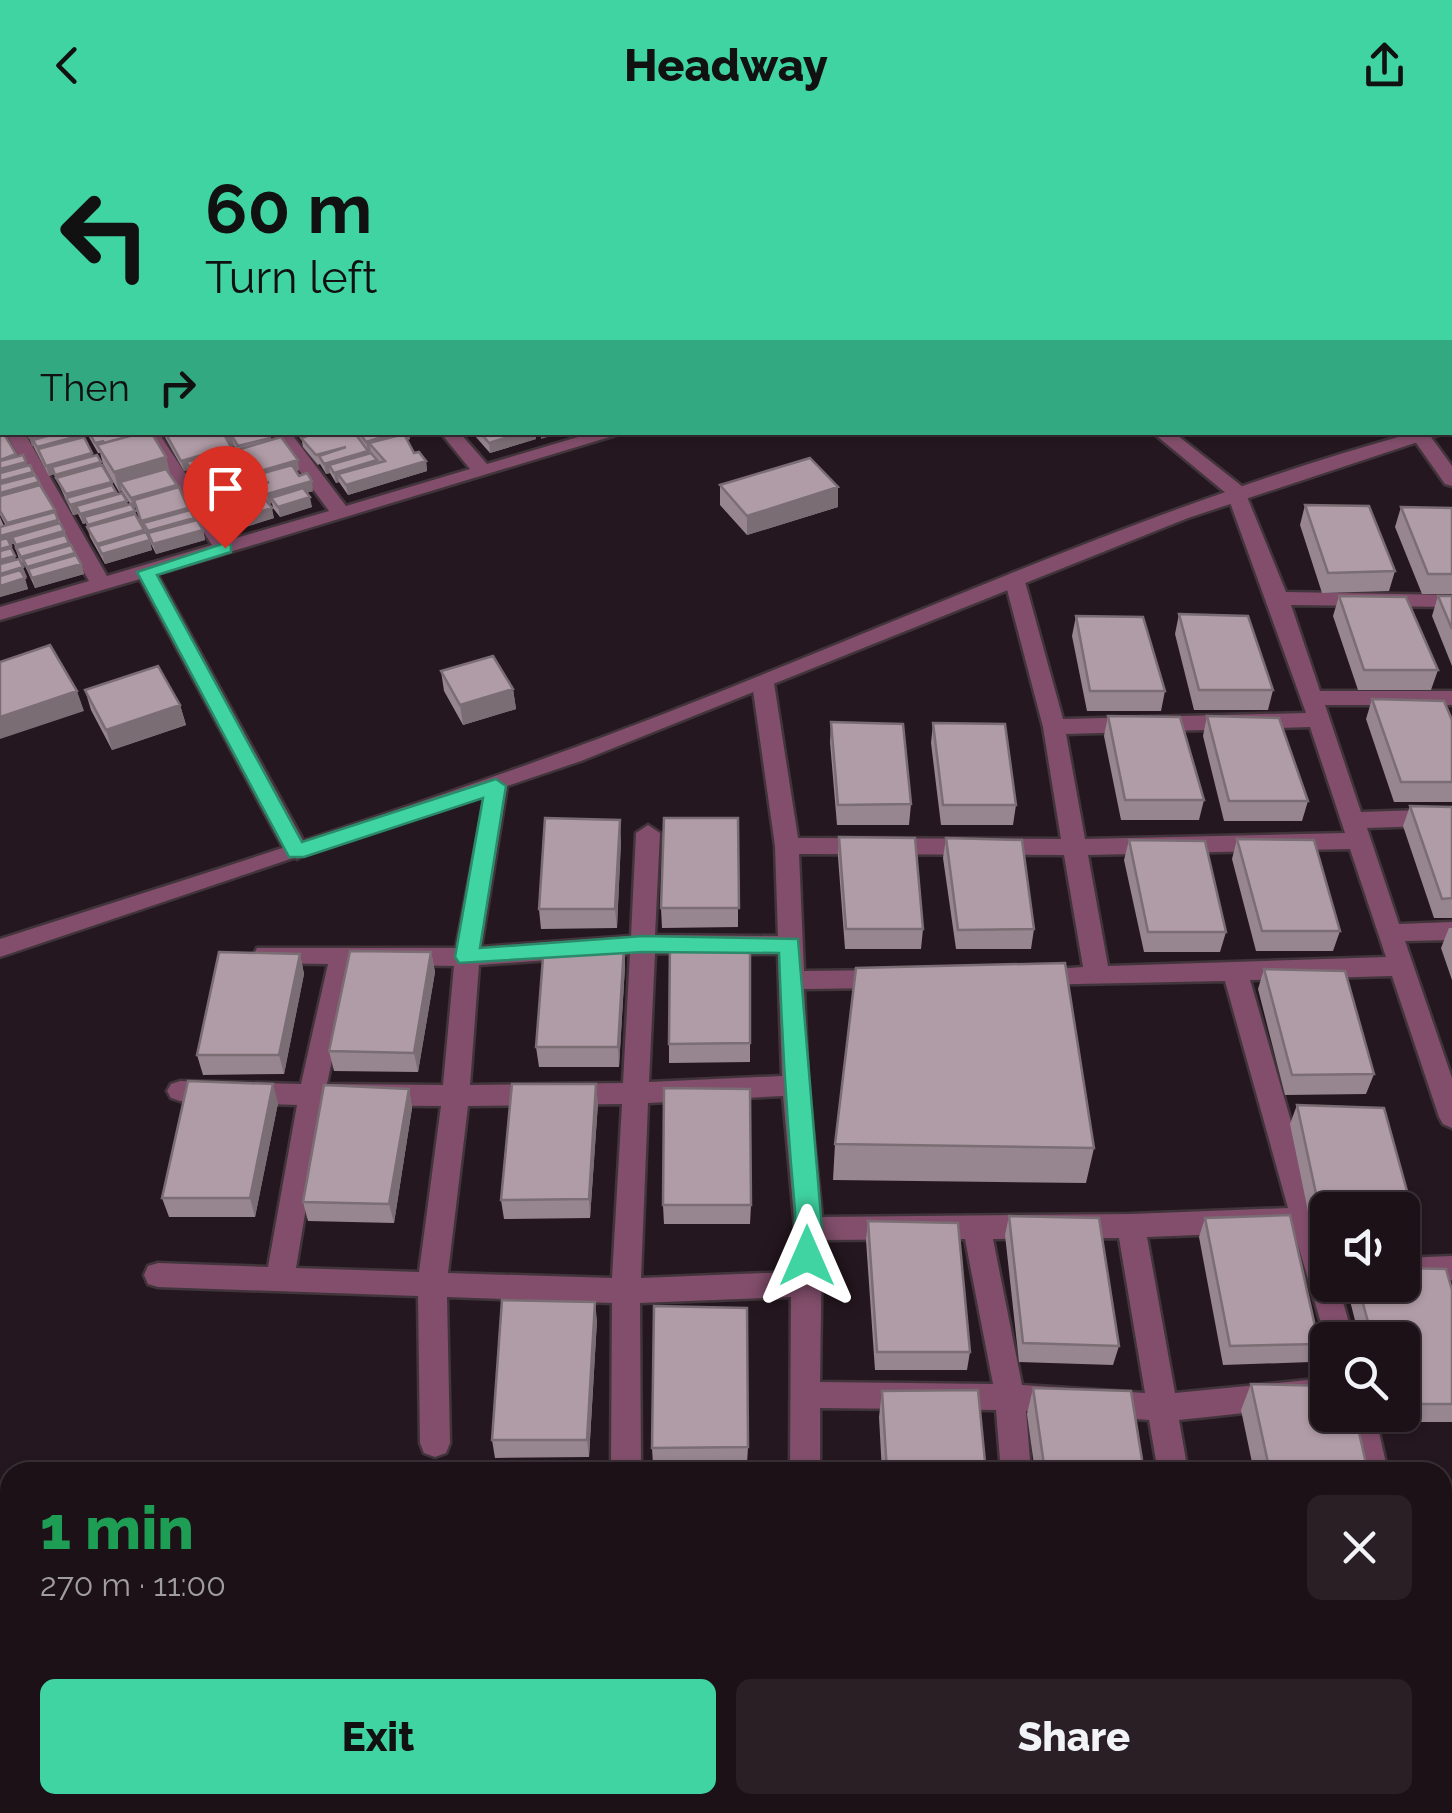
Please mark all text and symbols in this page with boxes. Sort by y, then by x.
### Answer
icon: back [40,38,95,93]
icon: share [1357,38,1412,93]
text: Headway [624,39,828,92]
text: 60 m [205,167,372,249]
icon: left [40,170,170,300]
text: Turn left [205,251,377,304]
icon: right [150,360,205,415]
text: Then [40,365,130,410]
pin [183,446,268,549]
icon: arrive [198,461,253,516]
map controls [1310,1192,1420,1432]
button: sound [1310,1192,1420,1302]
position arrow [755,1204,859,1308]
button: search [1310,1322,1420,1432]
text: 1 min [40,1493,194,1563]
button: close [1307,1495,1412,1600]
text: 270 m · 11:00 [40,1566,226,1603]
button: Exit [40,1679,716,1794]
button: Share [736,1679,1412,1794]

